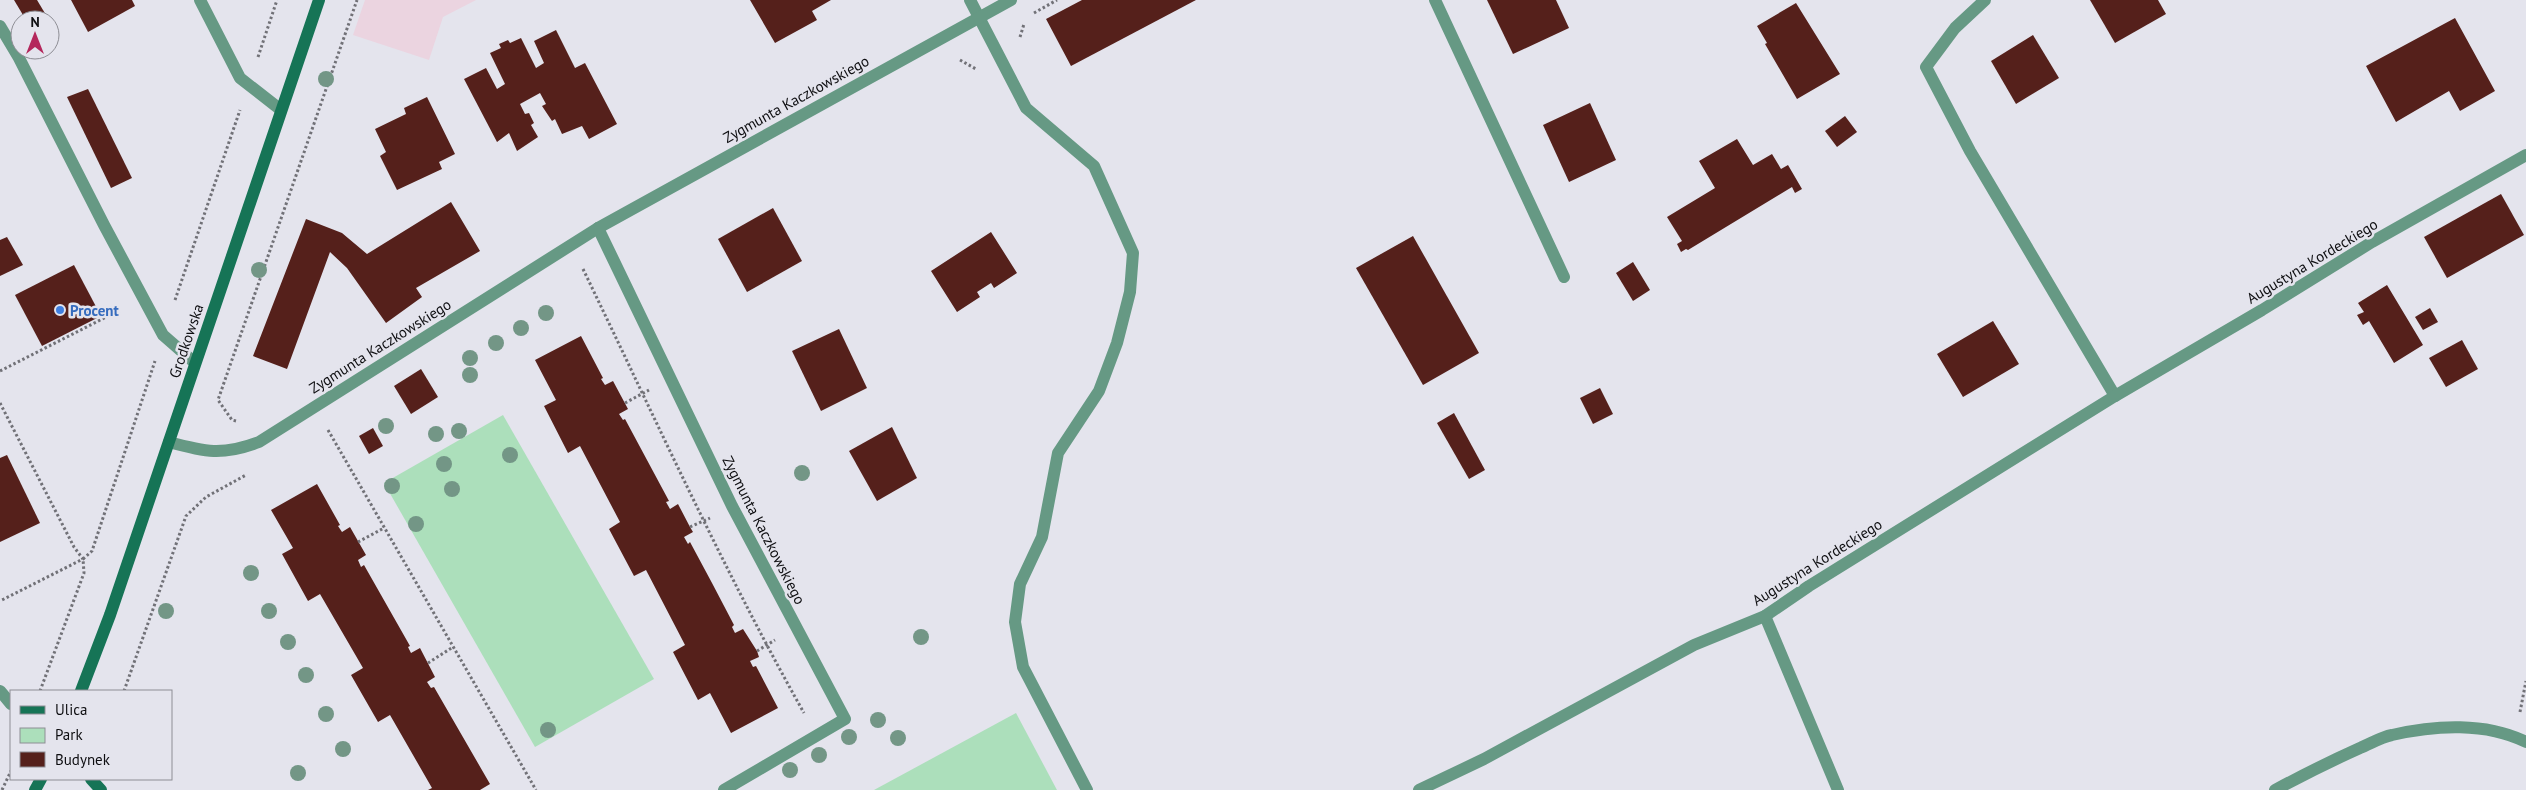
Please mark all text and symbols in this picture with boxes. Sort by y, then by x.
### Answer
north arrow [10,10,60,60]
text: N [30,13,40,31]
street label: Zygmunta Kaczkowskiego [720,51,872,147]
street label: Augustyna Kordeckiego [2243,214,2381,308]
street label: Zygmunta Kaczkowskiego [305,294,455,398]
place label: Procent [70,301,120,320]
street label: Grodkowska [164,301,208,381]
marker: Procent [54,304,66,316]
street label: Zygmunta Kaczkowskiego [718,453,810,607]
street label: Augustyna Kordeckiego [1749,514,1885,610]
legend [10,690,172,780]
text: Ulica [55,700,87,719]
text: Park [55,725,83,744]
text: Budynek [55,750,111,769]

